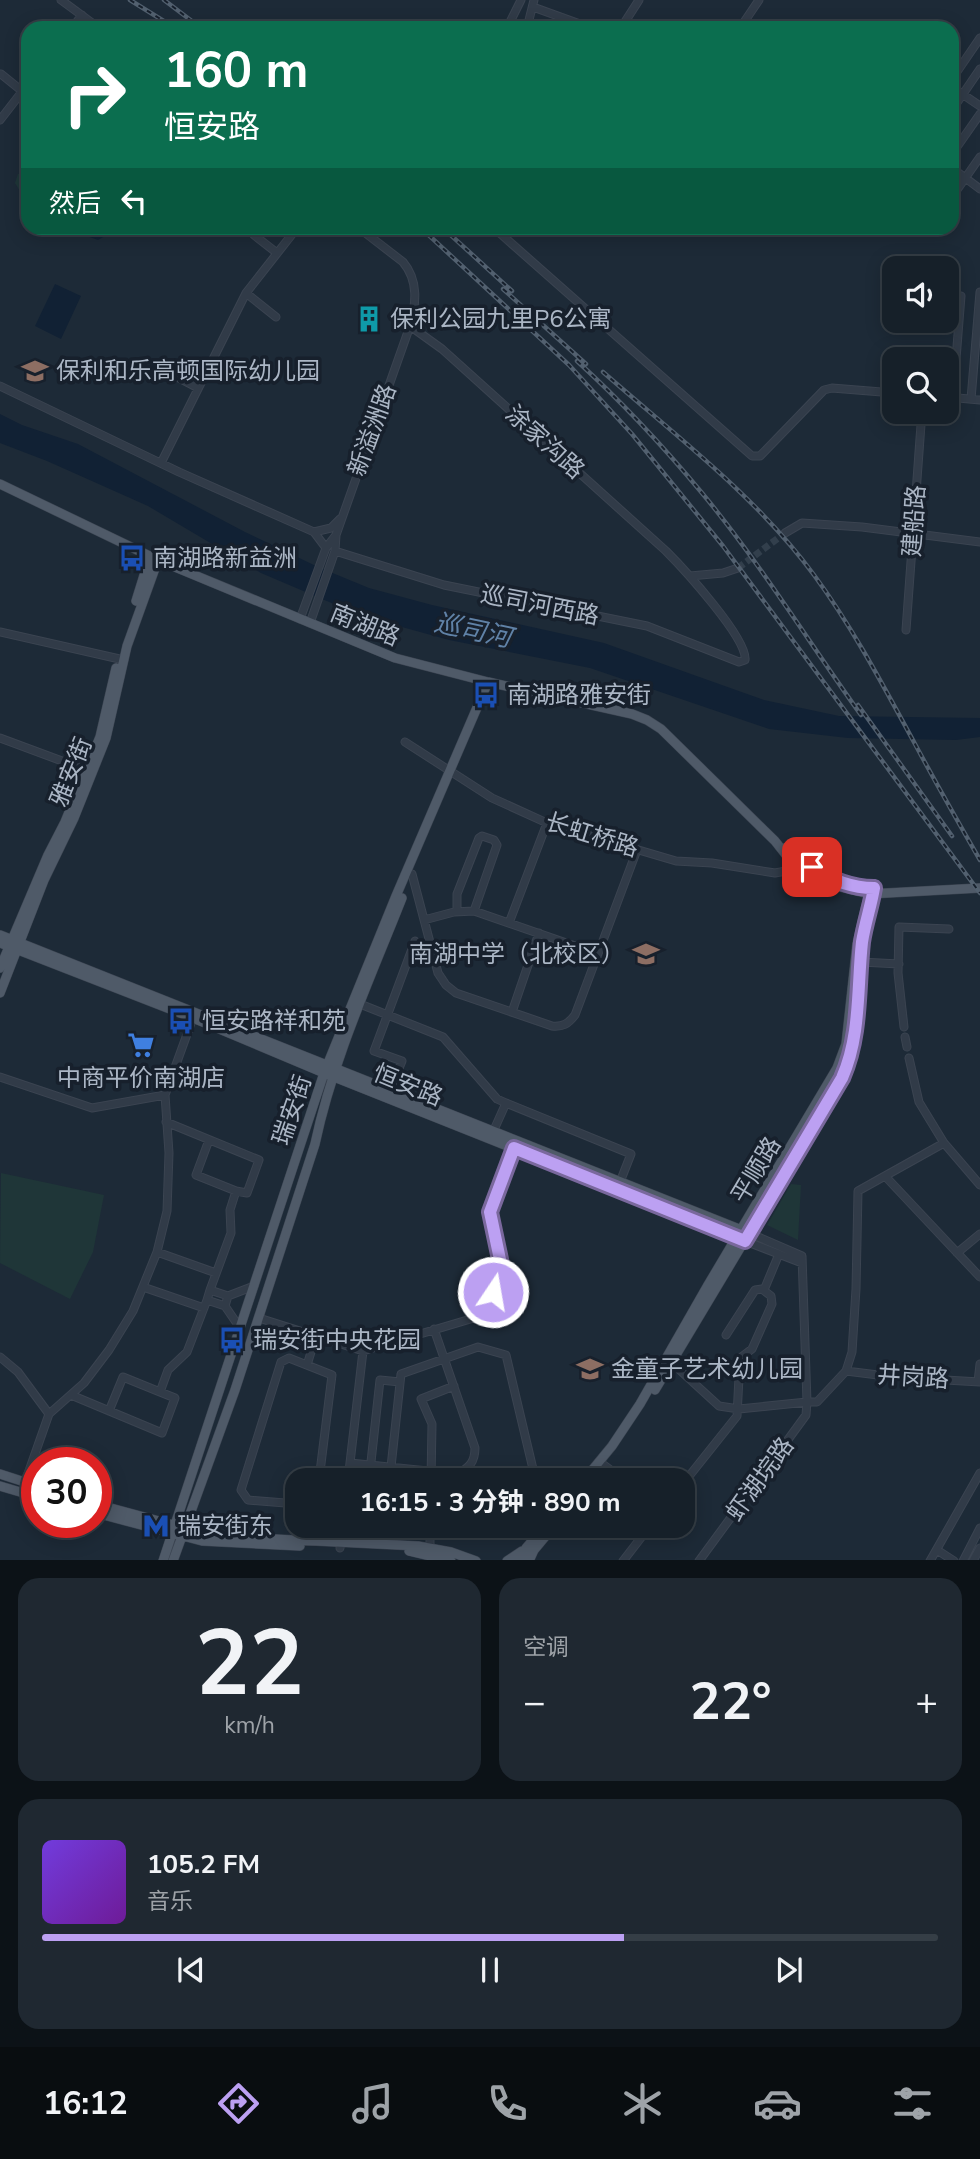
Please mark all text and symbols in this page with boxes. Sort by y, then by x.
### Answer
text: 160 m [164,37,308,104]
icon: right [49,49,140,140]
text: 恒安路 [164,106,260,149]
icon: left [115,182,153,220]
text: 然后 [49,186,101,221]
map controls [882,256,959,424]
button: sound [882,256,959,333]
place label: 保利公园九里P6公寓 [390,303,612,335]
building icon: 保利公园九里P6公寓 [354,304,384,334]
button: search [882,347,959,424]
place label: 保利和乐高顿国际幼儿园 [56,355,320,387]
school or university icon: 保利和乐高顿国际幼儿园 [20,356,50,386]
street label: 新溢洲路 [341,379,403,481]
street label: 涂家沟路 [499,398,591,486]
street label: 建船路 [896,484,932,558]
place label: 南湖路新益洲 [153,542,297,574]
bus stop icon: 南湖路新益洲 [117,543,147,573]
street label: 巡司河西路 [478,578,602,632]
street label: 南湖路 [326,597,404,653]
water label: 巡司河 [431,605,520,657]
place label: 南湖路雅安街 [507,679,651,711]
bus stop icon: 南湖路雅安街 [471,680,501,710]
street label: 雅安街 [43,733,99,811]
street label: 长虹桥路 [541,806,643,864]
pin [782,837,842,897]
icon: arrive [793,848,831,886]
place label: 南湖中学（北校区） [409,938,625,970]
school or university icon: 南湖中学（北校区） [631,939,661,969]
place label: 恒安路祥和苑 [202,1005,346,1037]
bus stop icon: 恒安路祥和苑 [166,1006,196,1036]
supermarket icon: 中商平价南湖店 [126,1030,156,1060]
street label: 恒安路 [369,1057,447,1113]
place label: 中商平价南湖店 [57,1062,225,1094]
street label: 瑞安街 [265,1071,319,1149]
street label: 平顺路 [724,1131,788,1209]
position arrow [456,1255,530,1329]
place label: 瑞安街中央花园 [253,1324,421,1356]
bus stop icon: 瑞安街中央花园 [217,1325,247,1355]
place label: 金童子艺术幼儿园 [611,1353,803,1385]
school or university icon: 金童子艺术幼儿园 [575,1354,605,1384]
street label: 井岗路 [876,1359,950,1395]
street label: 虾湖垸路 [719,1431,801,1527]
speed limit sign: 30 [21,1447,112,1538]
text: 16:15 · 3 分钟 · 890 m [359,1485,621,1520]
place label: 瑞安街东 [177,1510,273,1542]
metro station icon: 瑞安街东 [141,1511,171,1541]
text: 22 [195,1602,304,1726]
text: 空调 [523,1632,569,1663]
text: 22° [689,1666,772,1737]
text: − [523,1677,546,1728]
text: + [915,1677,938,1728]
text: km/h [224,1710,275,1741]
text: 105.2 FM [147,1847,260,1882]
text: 音乐 [147,1886,193,1917]
icon: previous [172,1951,210,1989]
icon: pause [471,1951,509,1989]
icon: next [770,1951,808,1989]
icon: directions [214,2079,263,2128]
icon: music [348,2079,397,2128]
icon: phone [483,2079,532,2128]
icon: climate [618,2079,667,2128]
icon: car [753,2079,802,2128]
icon: filters [888,2079,937,2128]
text: 16:12 [43,2082,128,2125]

